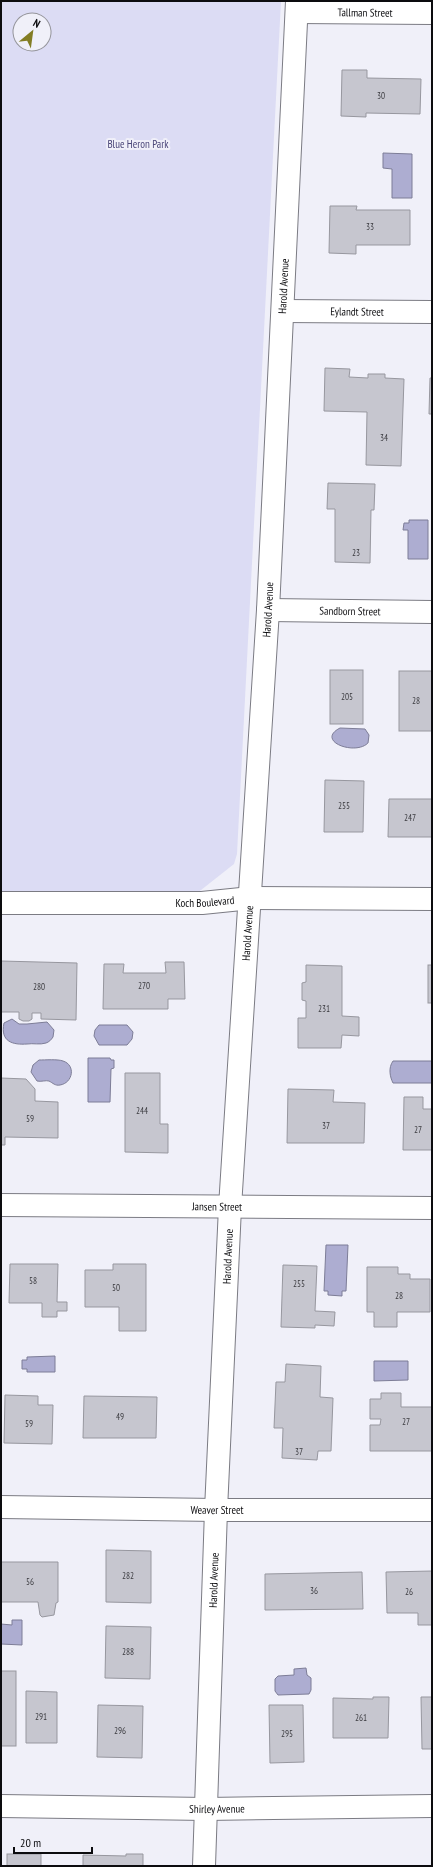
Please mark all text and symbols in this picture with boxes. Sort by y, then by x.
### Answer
street label: Tallman Street [337,5,393,20]
north arrow [12,12,52,52]
text: N [31,16,43,31]
house number: 30 [377,90,385,101]
park label: Blue Heron Park [107,137,169,151]
house number: 33 [366,221,374,232]
street label: Harold Avenue [275,258,292,314]
street label: Eylandt Street [330,304,384,319]
house number: 34 [380,432,388,443]
house number: 23 [352,547,360,558]
street label: Harold Avenue [259,581,276,638]
street label: Sandborn Street [319,604,381,618]
house number: 205 [341,691,353,702]
house number: 28 [412,695,420,706]
house number: 255 [338,800,350,811]
house number: 247 [404,812,416,823]
street label: Koch Boulevard [175,893,235,910]
street label: Harold Avenue [239,905,256,961]
house number: 270 [138,980,150,991]
house number: 280 [33,981,45,992]
house number: 231 [318,1003,330,1014]
house number: 244 [136,1105,148,1116]
house number: 59 [26,1113,34,1124]
house number: 37 [322,1120,330,1131]
house number: 27 [414,1124,422,1135]
street label: Jansen Street [191,1199,242,1214]
street label: Harold Avenue [219,1228,236,1284]
house number: 58 [29,1275,37,1286]
house number: 255 [293,1278,305,1289]
house number: 50 [112,1282,120,1293]
house number: 28 [395,1290,403,1301]
house number: 49 [116,1411,124,1422]
house number: 27 [402,1416,410,1427]
house number: 59 [25,1418,33,1429]
house number: 37 [295,1446,303,1457]
street label: Weaver Street [190,1503,243,1517]
street label: Harold Avenue [206,1552,222,1608]
house number: 282 [122,1570,134,1581]
house number: 56 [26,1576,34,1587]
house number: 36 [310,1585,318,1596]
house number: 26 [405,1586,413,1597]
house number: 288 [122,1646,134,1657]
house number: 291 [35,1711,47,1722]
house number: 261 [355,1712,367,1723]
house number: 296 [114,1725,126,1736]
house number: 295 [281,1728,293,1739]
street label: Shirley Avenue [189,1801,245,1816]
scale bar [14,1829,92,1855]
text: 20 m [20,1835,41,1850]

